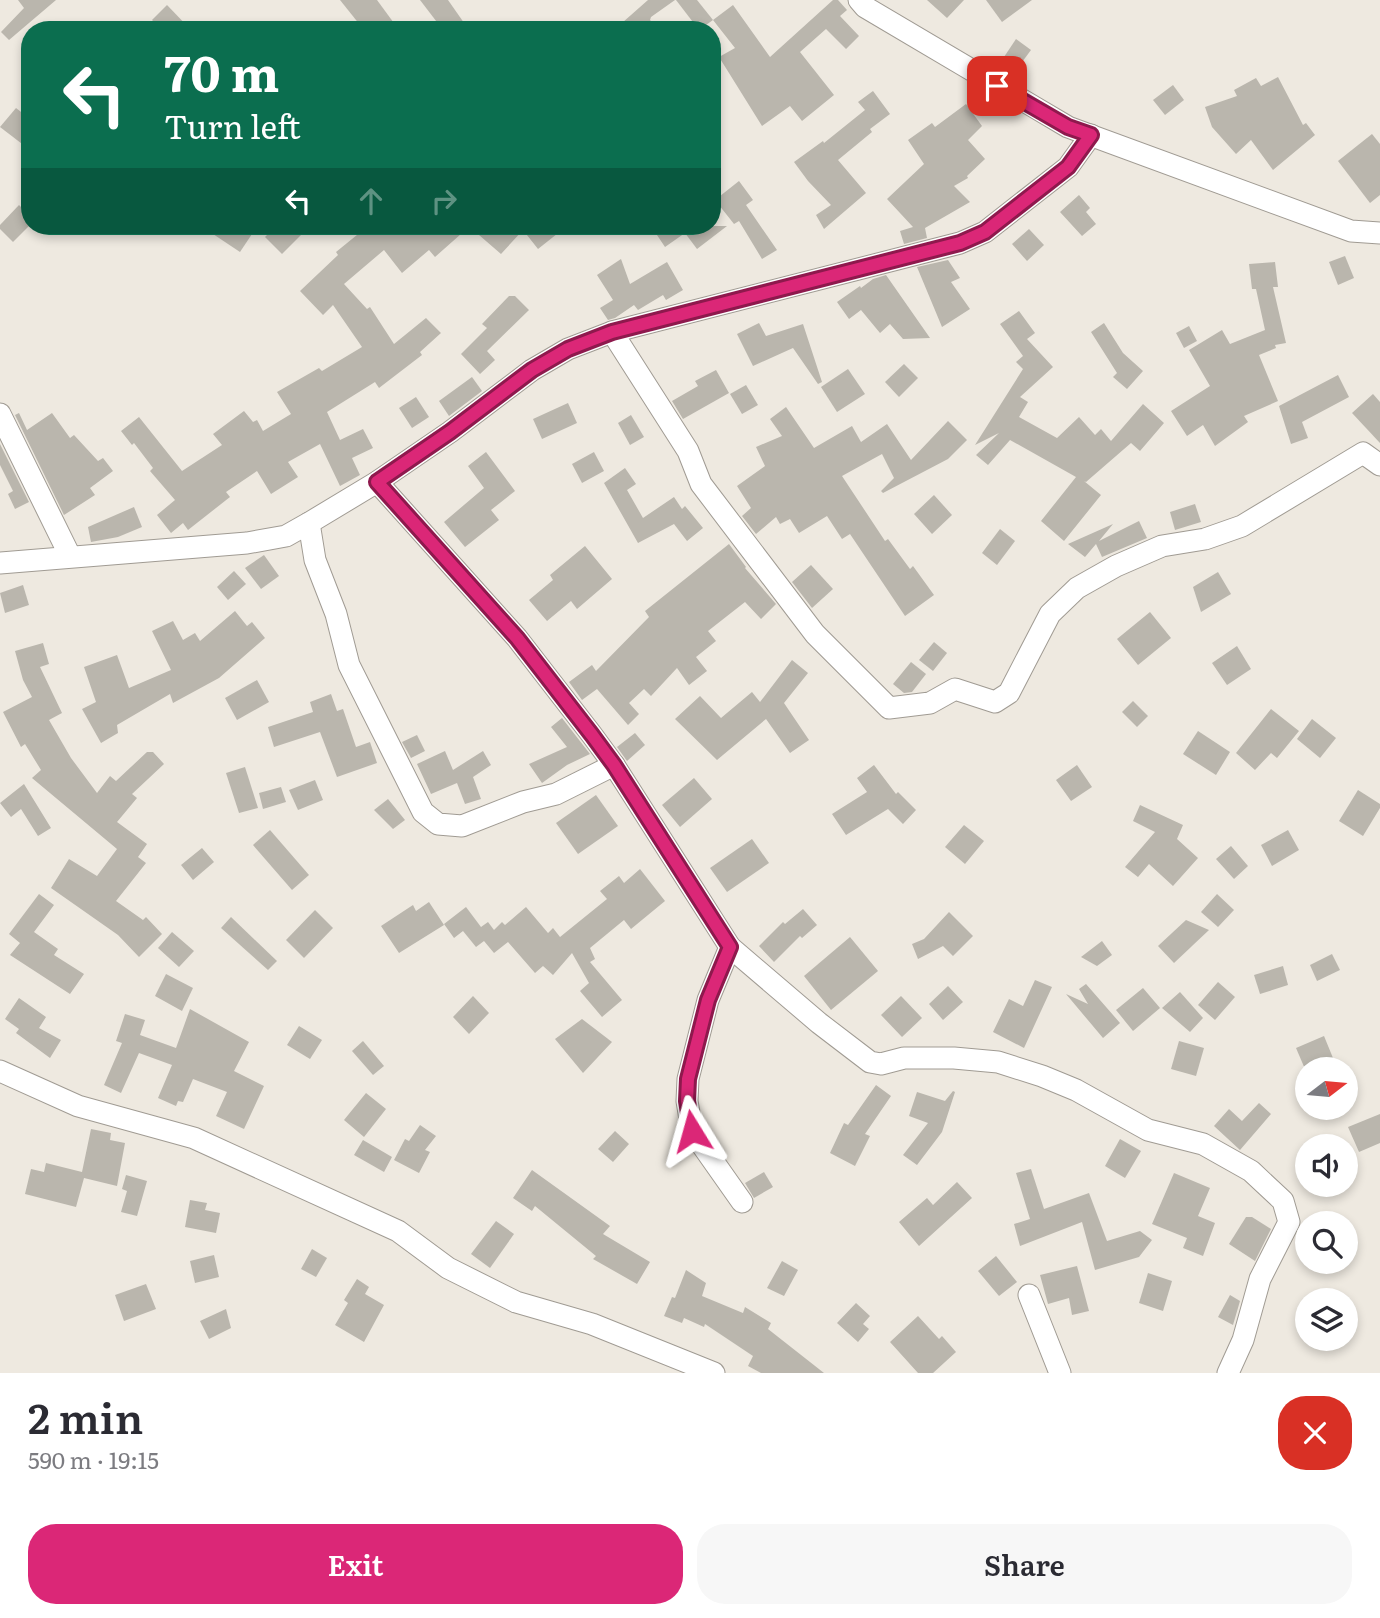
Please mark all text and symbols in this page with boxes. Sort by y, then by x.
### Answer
text: 70 m [164,34,279,107]
icon: left [49,49,140,140]
pin [967,56,1027,116]
icon: arrive [978,67,1016,105]
text: Turn left [164,101,301,149]
icon: left [279,182,317,220]
icon: ahead [352,182,390,220]
icon: right [425,182,463,220]
north arrow [1295,1057,1358,1120]
map controls [1295,1057,1358,1351]
position arrow [655,1094,729,1168]
button: sound [1295,1134,1358,1197]
button: search [1295,1211,1358,1274]
button: layers [1295,1288,1358,1351]
text: 2 min [28,1385,143,1447]
button: close [1278,1396,1352,1470]
text: 590 m · 19:15 [28,1442,159,1476]
button: Exit [28,1524,683,1604]
button: Share [697,1524,1352,1604]

